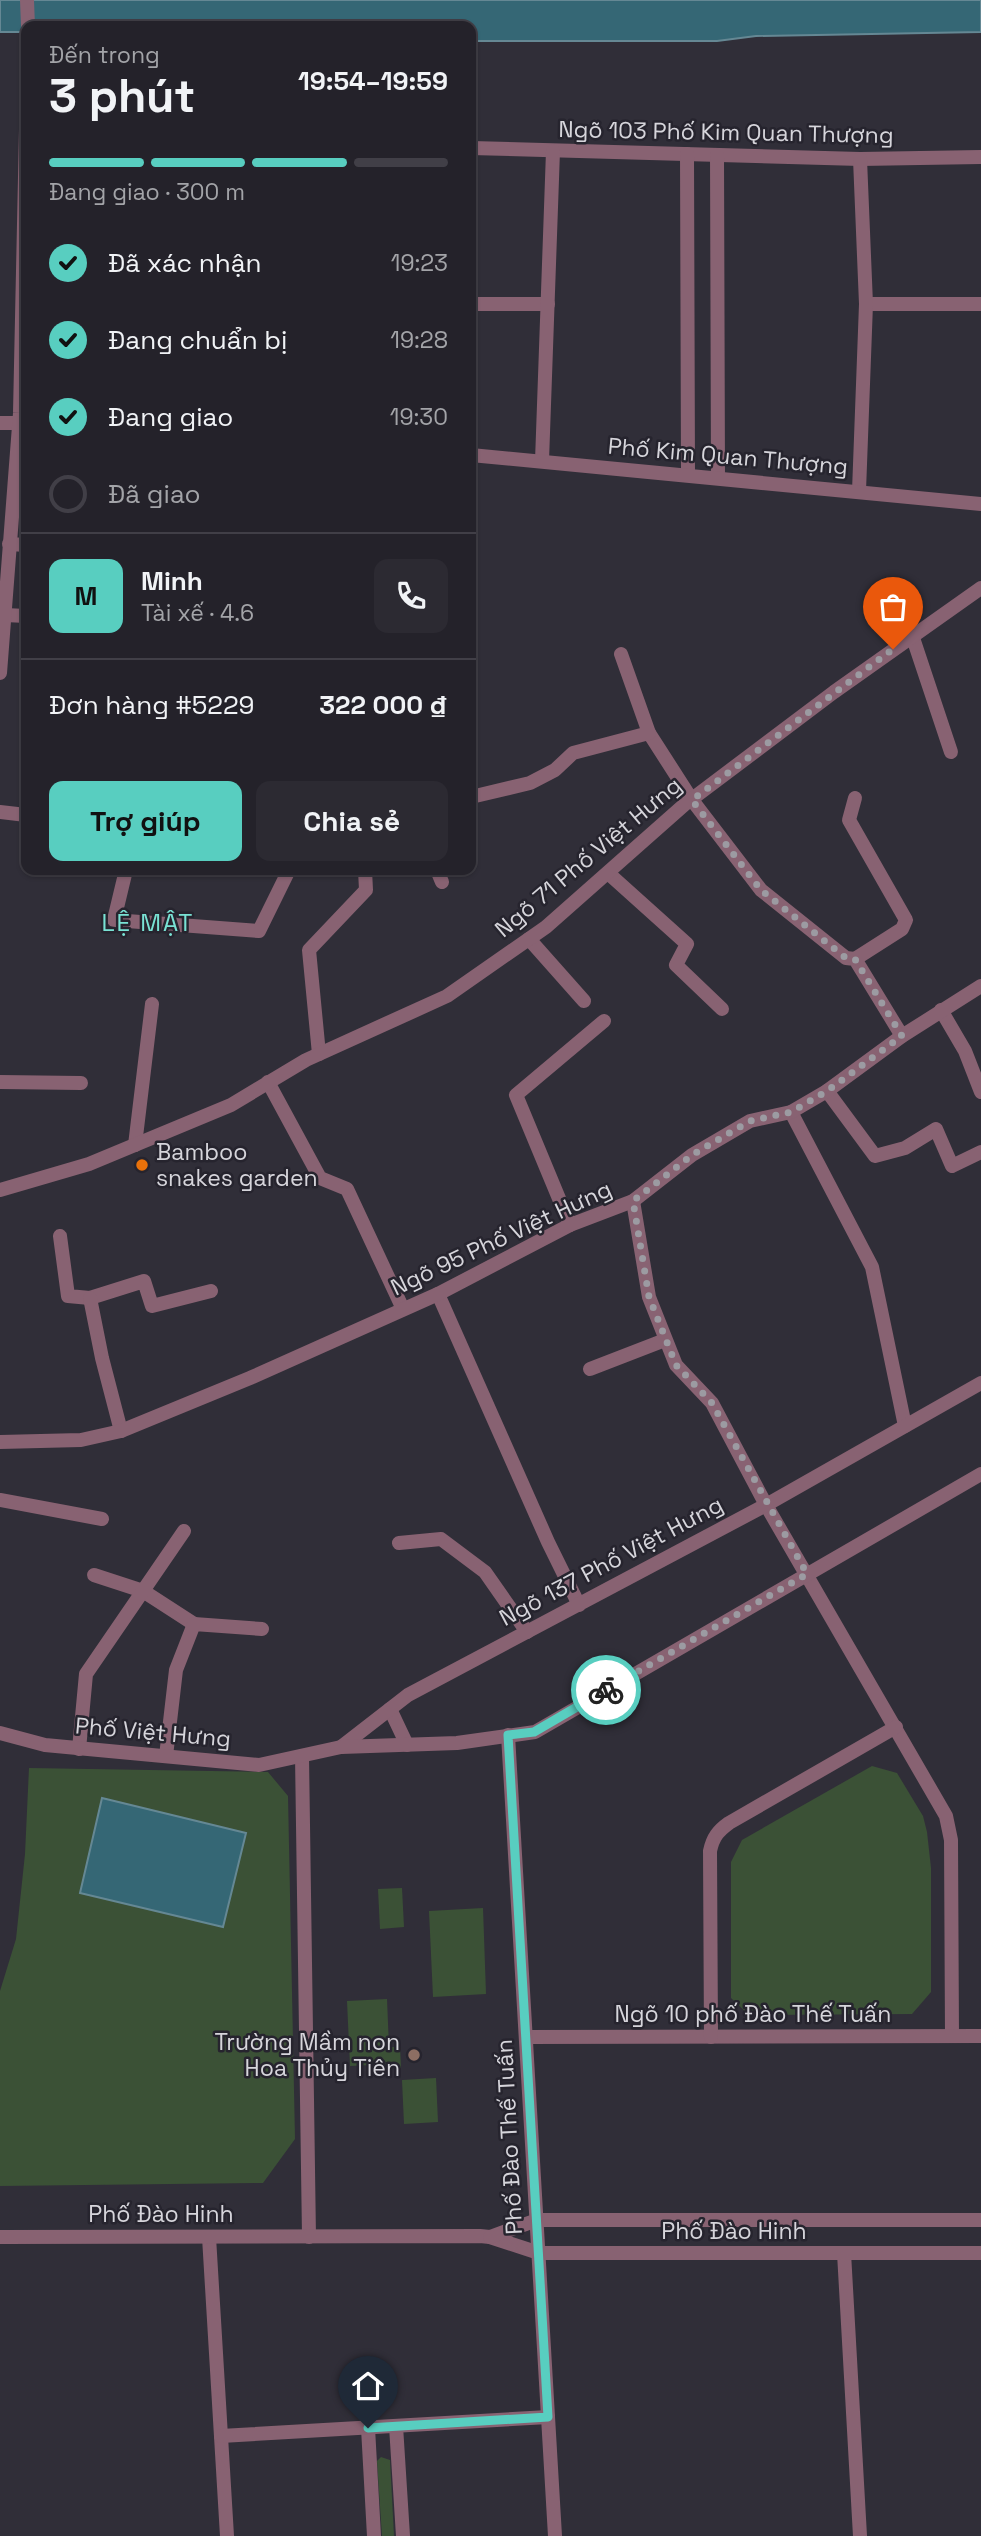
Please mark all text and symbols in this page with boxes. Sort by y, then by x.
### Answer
text: Đến trong [49,40,160,70]
text: 19:54–19:59 [298,64,448,98]
text: 3 phút [49,67,195,125]
street label: Ngõ 103 Phố Kim Quan Thượng [558,114,894,150]
text: Đang giao · 300 m [49,177,245,207]
icon: check [49,244,87,282]
text: Đã xác nhận [108,246,262,280]
text: 19:23 [391,248,448,278]
icon: check [49,321,87,359]
text: Đang chuẩn bị [108,323,287,357]
text: 19:28 [390,325,448,355]
icon: check [49,398,87,436]
text: Đang giao [108,400,233,434]
text: 19:30 [390,402,448,432]
street label: Phố Kim Quan Thượng [607,431,849,481]
text: Đã giao [108,477,201,511]
button: phone [374,559,448,633]
text: Minh [141,564,203,598]
pin [863,577,923,649]
text: M [75,579,97,613]
icon: bag [874,588,912,626]
text: Tài xế · 4.6 [141,598,254,628]
text: Đơn hàng #5229 [49,688,254,722]
text: 322 000 ₫ [319,688,448,722]
street label: Ngõ 71 Phố Việt Hưng [488,770,688,944]
button: Trợ giúp [49,781,242,861]
button: Chia sẻ [256,781,448,861]
district label: LỆ MẬT [102,907,194,938]
place label: Bamboo snakes garden [156,1137,318,1193]
marker: Bamboo snakes garden [134,1157,150,1173]
street label: Ngõ 95 Phố Việt Hưng [386,1174,616,1302]
street label: Ngõ 137 Phố Việt Hưng [494,1489,728,1633]
courier [571,1655,641,1725]
icon: bike [587,1671,625,1709]
street label: Phố Việt Hưng [74,1710,232,1754]
street label: Ngõ 10 phố Đào Thế Tuấn [615,1999,891,2029]
place label: Trường Mầm non Hoa Thủy Tiên [214,2027,400,2083]
street label: Phố Đào Thế Tuấn [489,2039,529,2235]
marker: Trường Mầm non Hoa Thủy Tiên [406,2047,422,2063]
street label: Phố Đào Hinh [88,2199,234,2229]
street label: Phố Đào Hinh [661,2216,807,2246]
pin [338,2356,398,2428]
icon: home [349,2367,387,2405]

